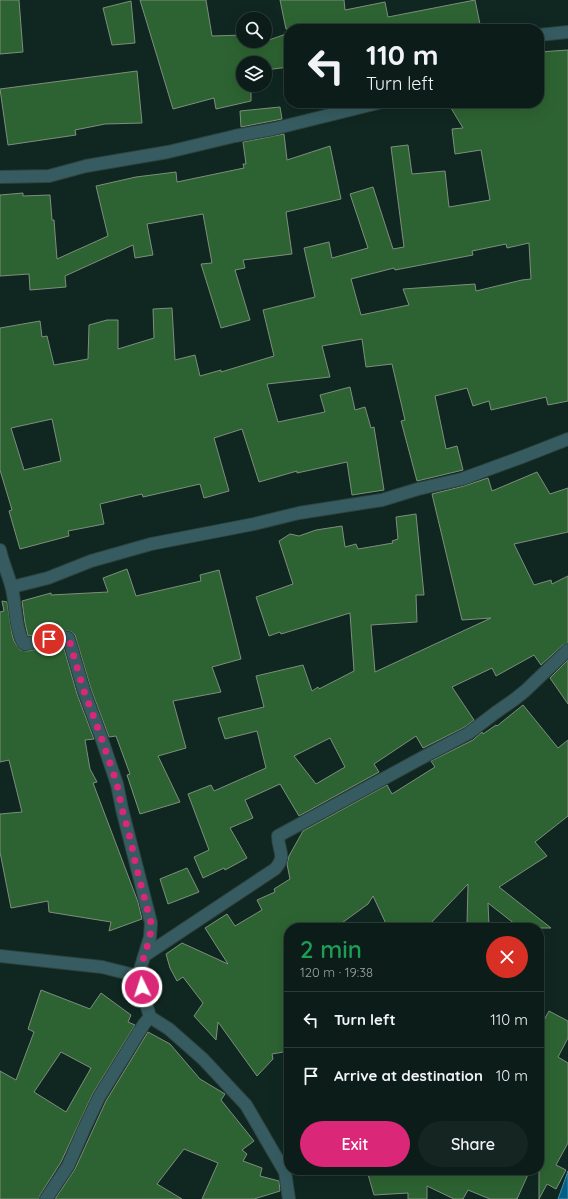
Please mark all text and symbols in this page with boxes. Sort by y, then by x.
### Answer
map controls [236,12,272,92]
button: search [236,12,272,48]
text: 110 m [366,37,439,72]
icon: left [300,40,352,92]
button: layers [236,56,272,92]
text: Turn left [366,72,434,95]
pin [32,622,66,656]
icon: arrive [38,628,60,650]
text: 2 min [300,934,362,964]
button: close [486,936,528,978]
text: 120 m · 19:38 [300,964,373,980]
position arrow [121,966,163,1008]
icon: left [300,1009,322,1031]
text: Turn left [334,1010,396,1029]
text: 110 m [490,1010,528,1029]
icon: arrive [300,1065,322,1087]
text: Arrive at destination [334,1066,483,1085]
text: 10 m [496,1066,528,1085]
button: Exit [300,1121,410,1167]
button: Share [418,1121,528,1167]

